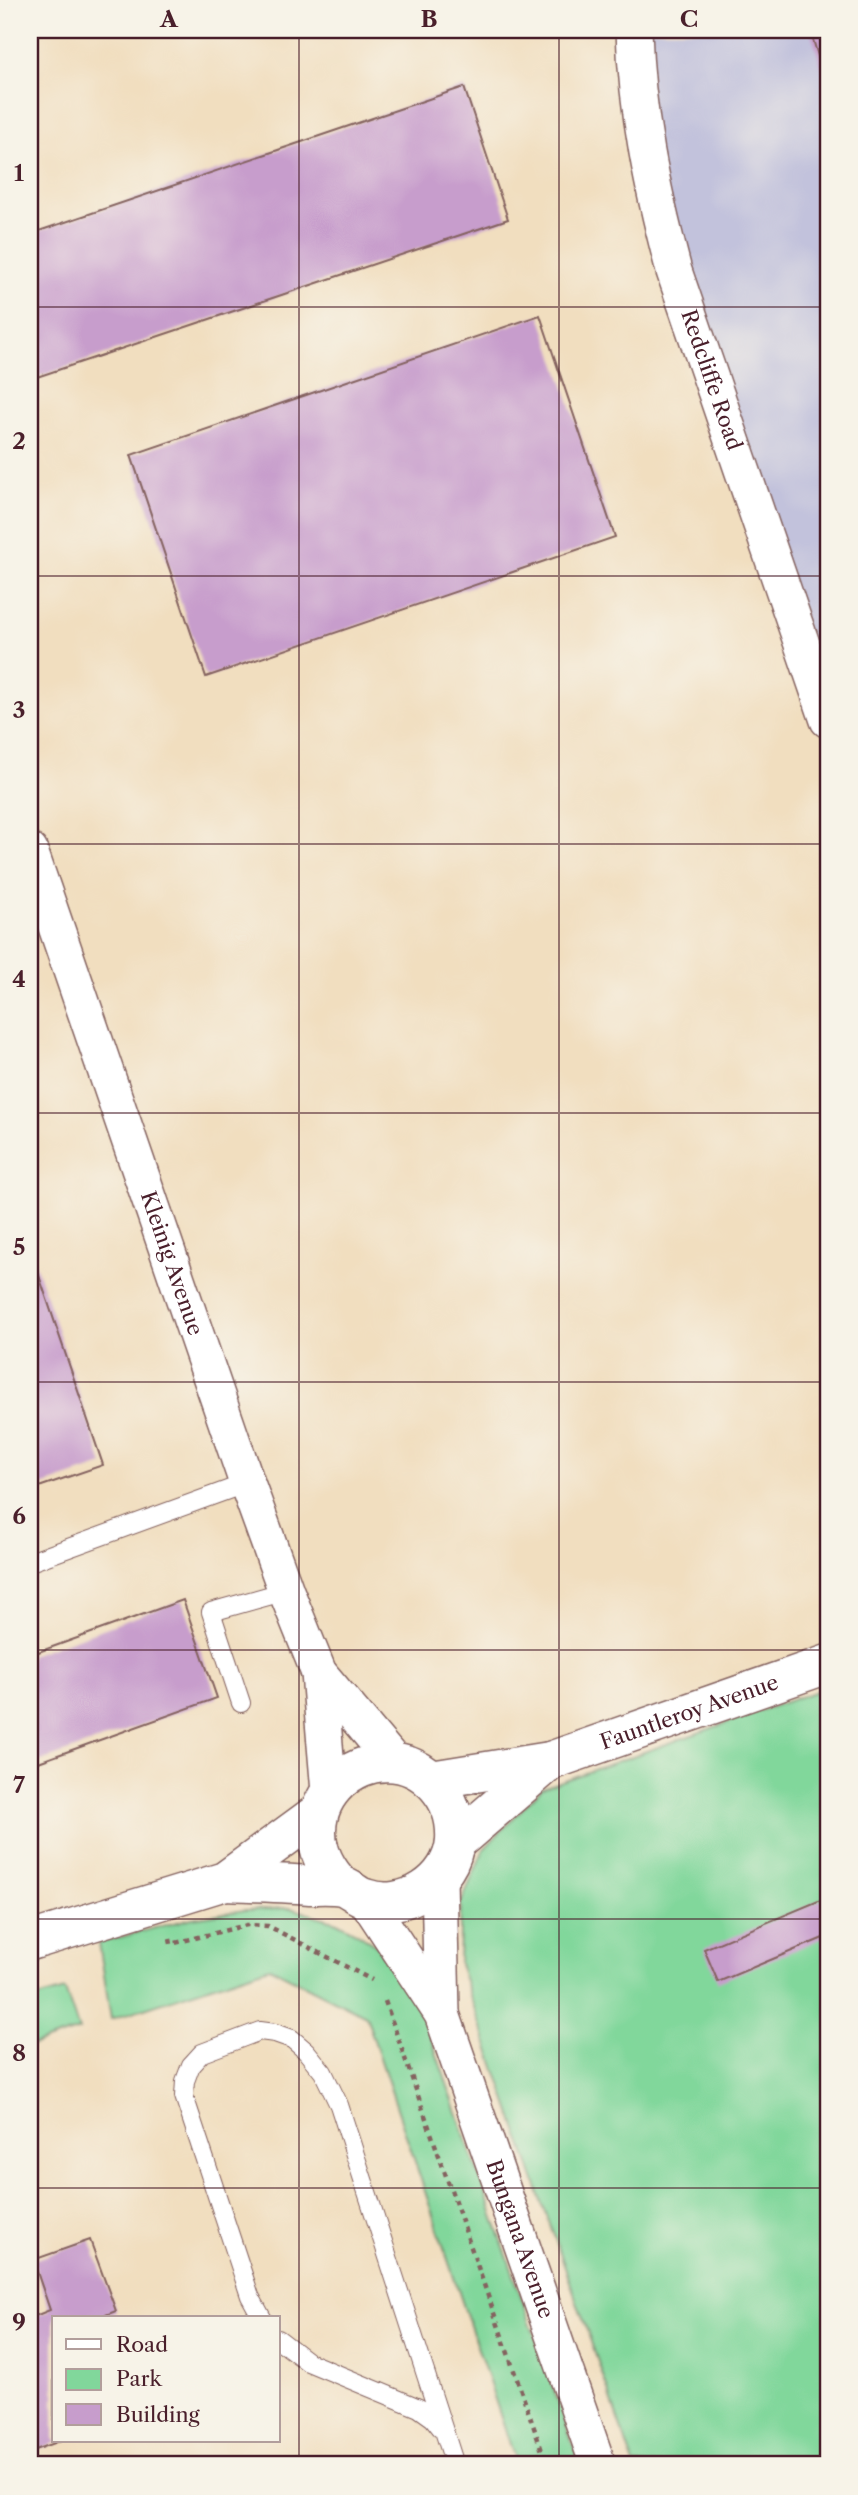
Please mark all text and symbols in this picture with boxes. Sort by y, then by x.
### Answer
text: A [159,5,179,33]
text: B [420,5,438,33]
text: C [680,5,698,33]
text: 1 [14,159,25,187]
street label: Redcliffe Road [676,306,748,454]
text: 2 [12,427,26,455]
text: 3 [13,696,26,724]
text: 4 [12,965,26,993]
street label: Kleinig Avenue [136,1188,208,1339]
text: 5 [13,1233,25,1261]
text: 6 [12,1502,26,1530]
street label: Fauntleroy Avenue [597,1669,781,1755]
text: 7 [13,1771,25,1799]
text: 8 [12,2039,26,2067]
street label: Bungana Avenue [481,2156,559,2322]
text: 9 [12,2308,26,2336]
legend [52,2316,280,2442]
text: Road [116,2332,168,2357]
text: Park [116,2366,162,2391]
text: Building [116,2402,201,2427]

